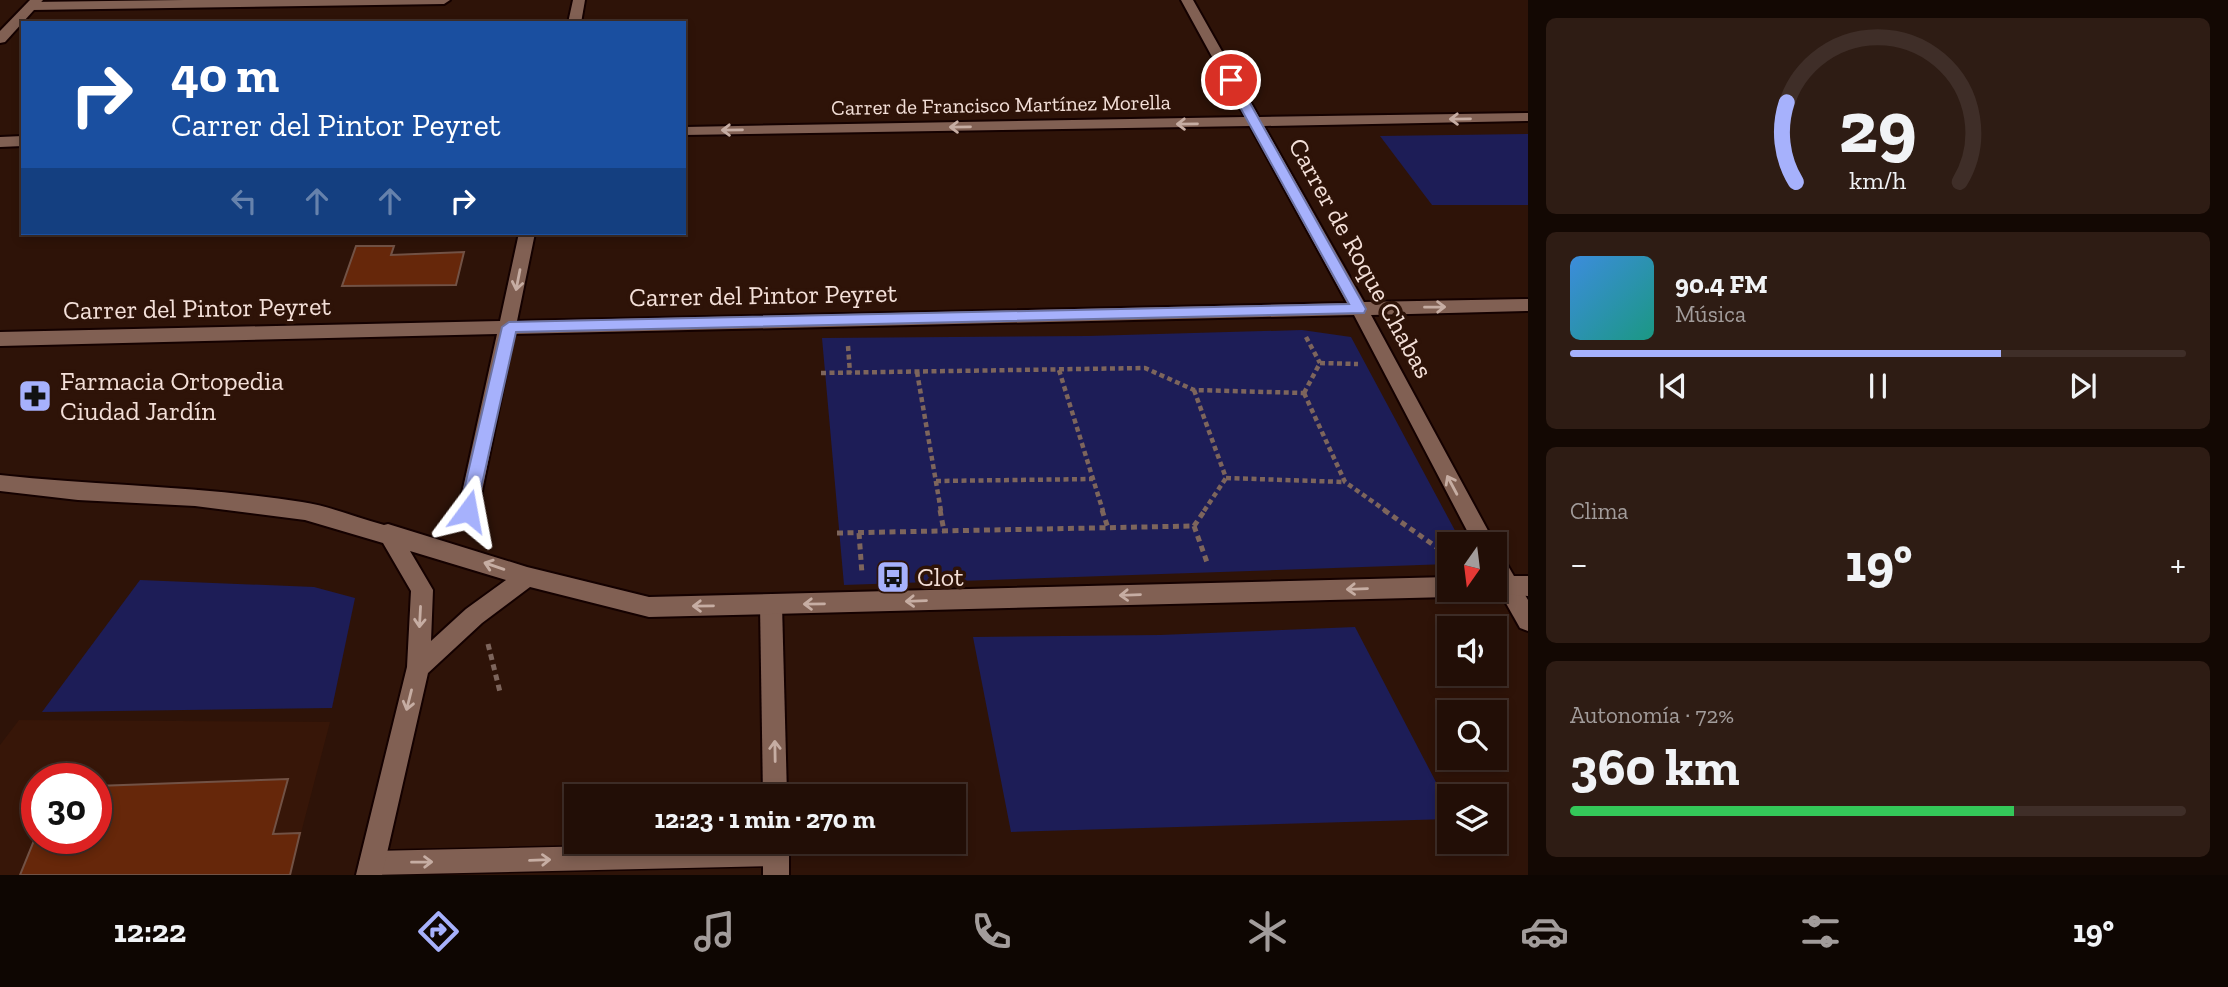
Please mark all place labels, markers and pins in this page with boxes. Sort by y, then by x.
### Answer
pin [1201,50,1261,110]
place label: Farmacia Ortopedia Ciudad Jardín [60,365,284,427]
pharmacy icon: Farmacia Ortopedia Ciudad Jardín [16,377,54,415]
bus stop icon: Clot [874,558,912,596]
place label: Clot [917,561,964,593]

